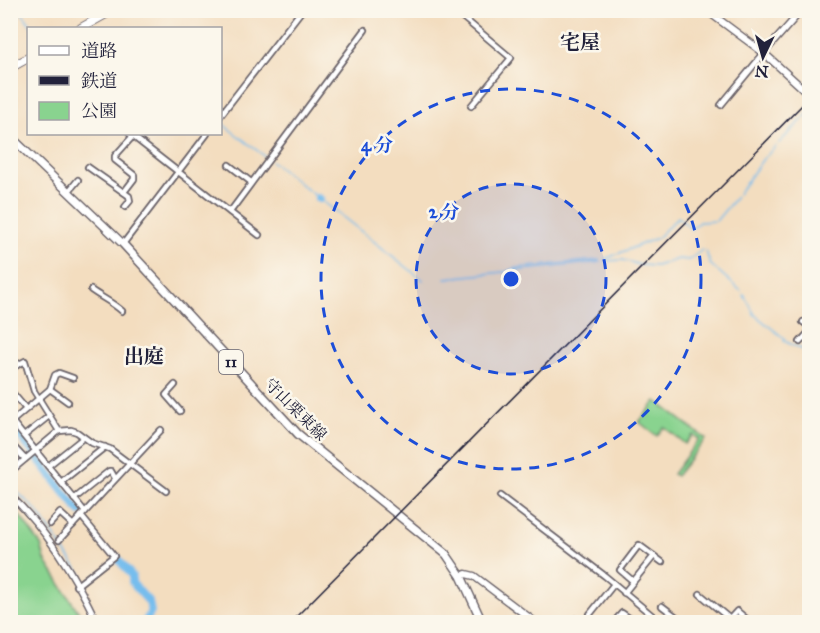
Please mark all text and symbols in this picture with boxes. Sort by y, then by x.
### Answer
legend [27,27,222,135]
north arrow [733,27,793,87]
district label: 宅屋 [560,30,600,54]
text: 道路 [81,40,117,62]
text: N [754,61,769,82]
text: 鉄道 [81,70,117,92]
text: 公園 [81,100,117,122]
text: 4 分 [361,134,393,157]
text: 2 分 [429,201,459,223]
centre of rings [501,269,521,289]
district label: 出庭 [124,344,164,368]
road number: 11 [219,350,243,374]
street label: 守山栗東線 [261,374,331,444]

